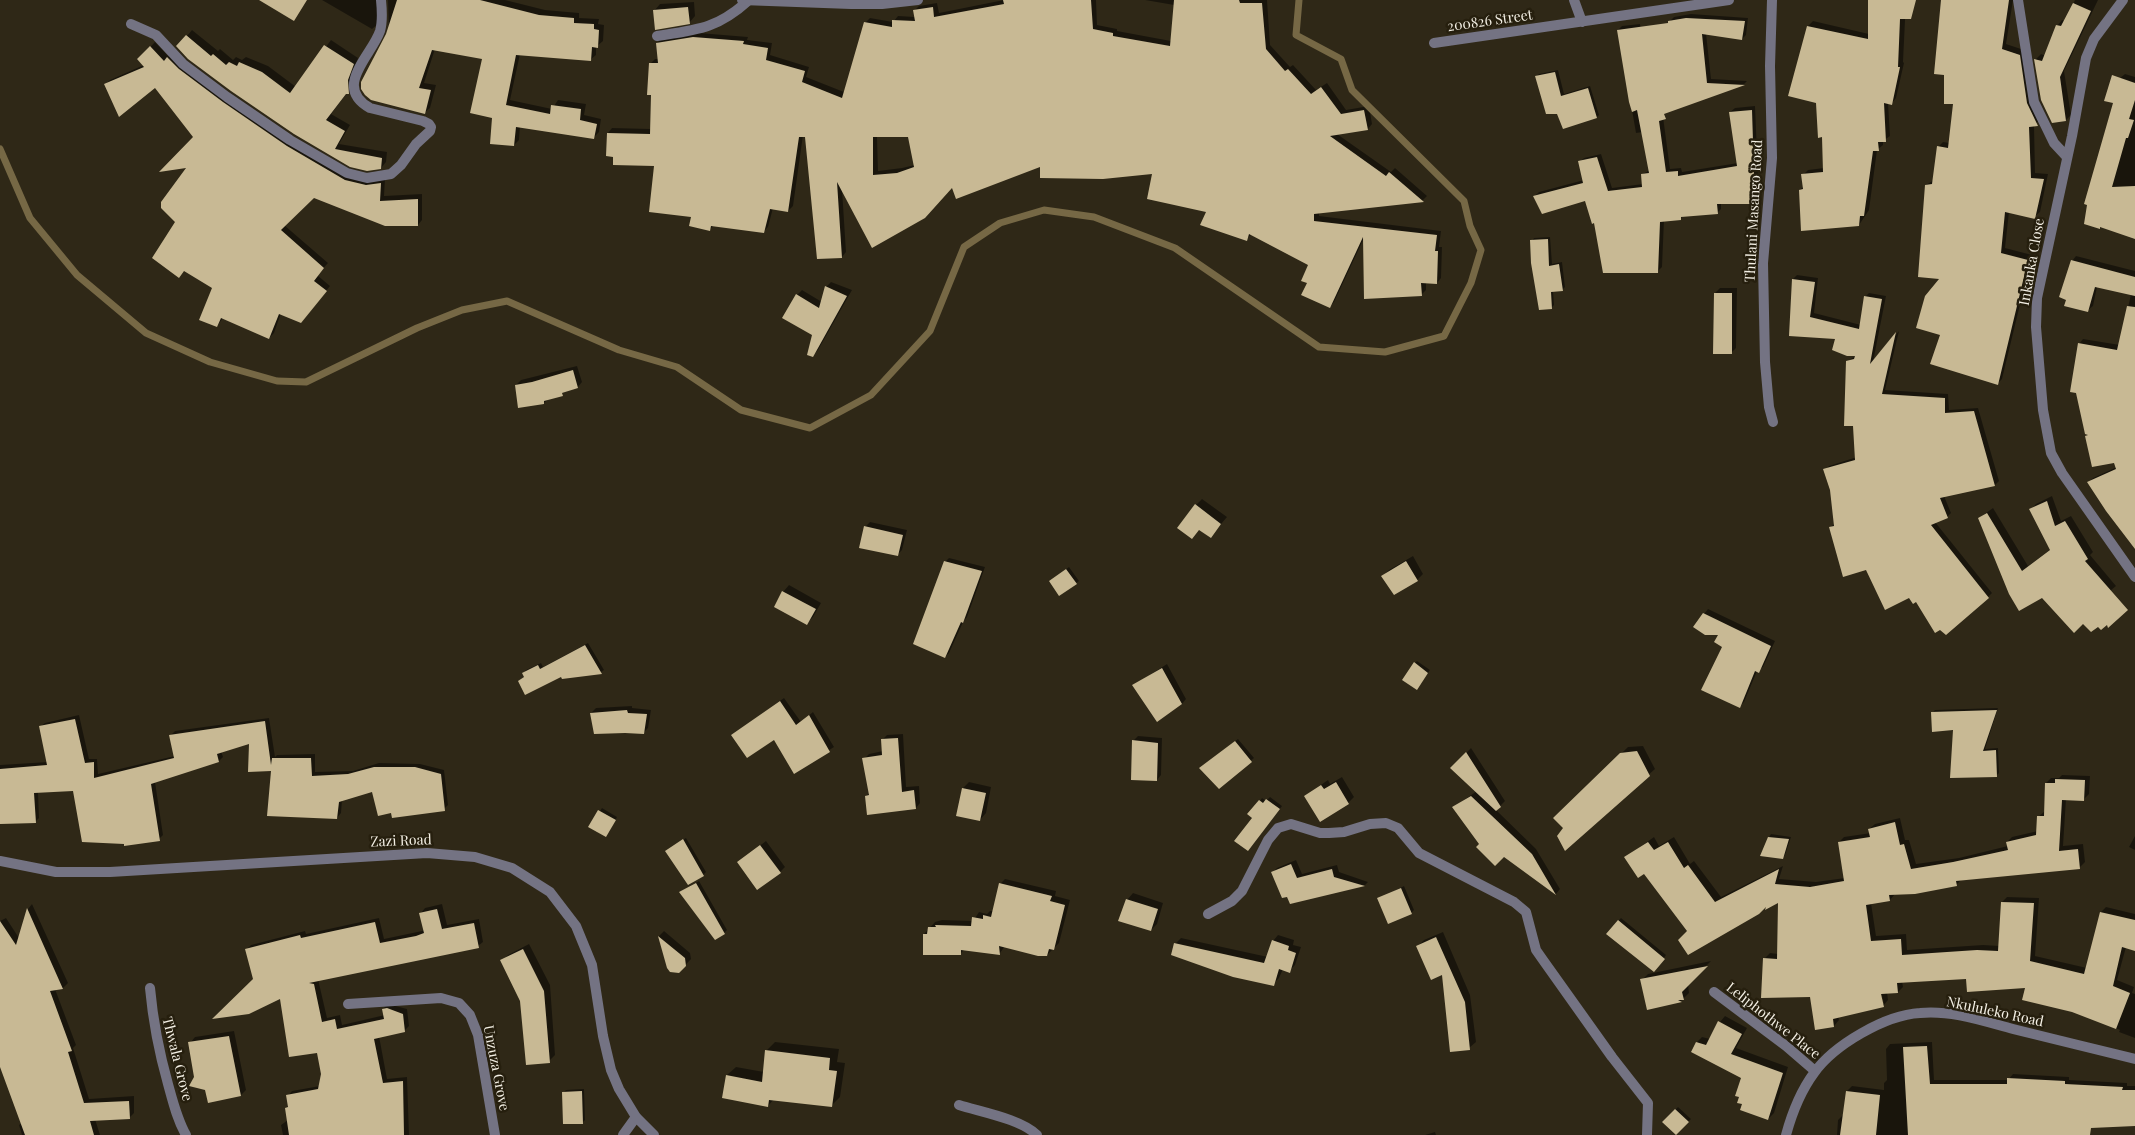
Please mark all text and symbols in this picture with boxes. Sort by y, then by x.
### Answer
street label: 200826 Street [1446,7,1534,35]
street label: Thulani Masango Road [1742,139,1766,283]
street label: Inkanka Close [2016,217,2048,307]
street label: Zazi Road [370,832,432,850]
street label: Leliphothwe Place [1723,979,1823,1063]
street label: Nkululeko Road [1945,993,2045,1031]
street label: Thwala Grove [158,1015,196,1103]
street label: Unzuza Grove [479,1024,513,1112]

